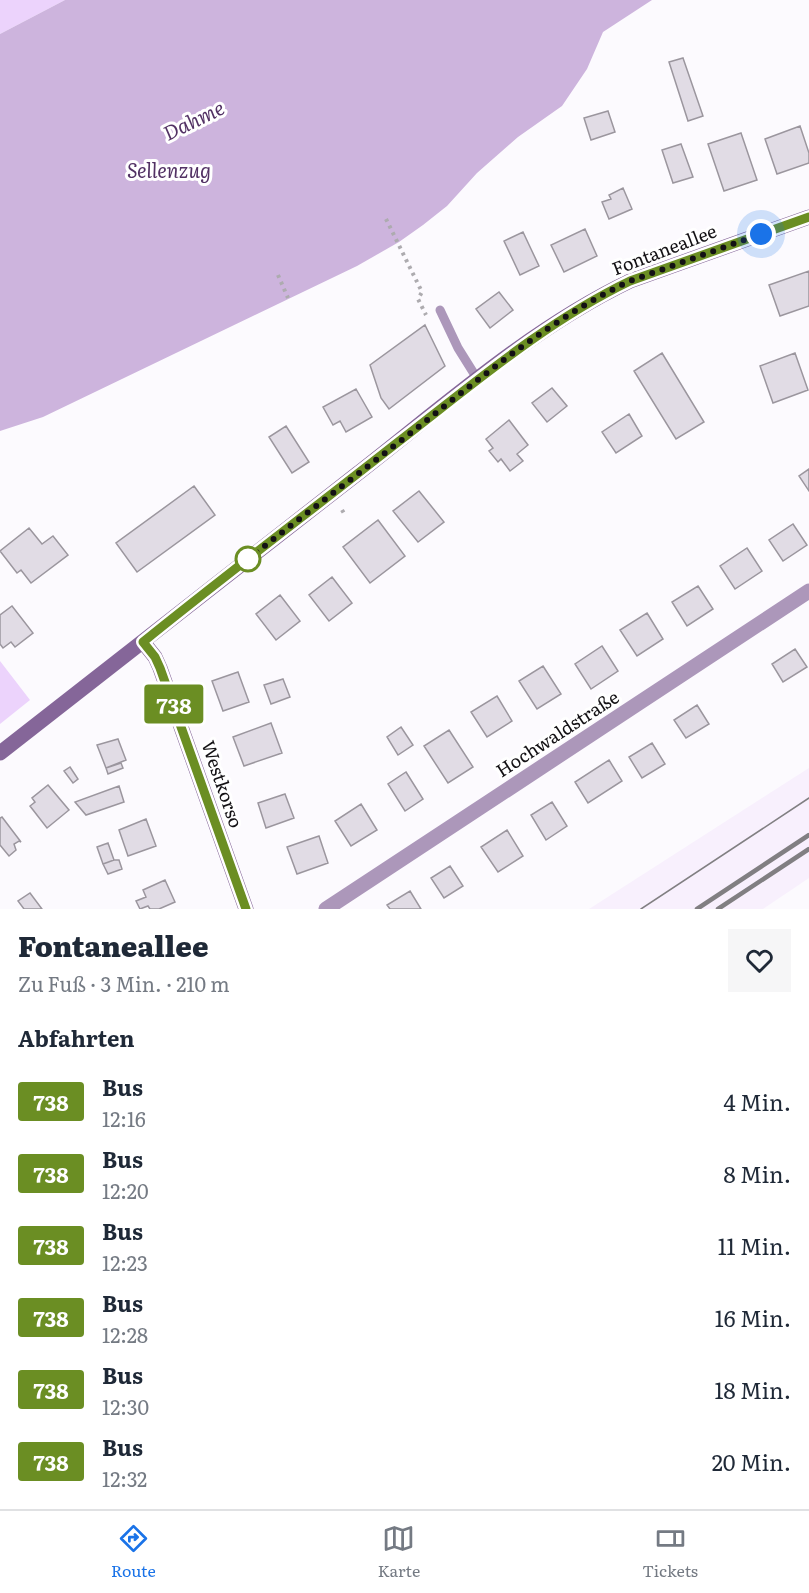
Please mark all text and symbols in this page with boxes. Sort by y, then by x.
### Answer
water label: Dahme [157,91,229,147]
water label: Sellenzug [127,154,211,184]
street label: Fontaneallee [608,217,720,281]
your location [746,219,776,249]
unlabelled marker [235,546,261,572]
street label: Hochwaldstraße [490,683,624,783]
line badge: 738 [140,684,208,724]
text: 738 [156,689,192,720]
street label: Westkorso [195,737,251,831]
text: Fontaneallee [18,924,209,966]
button: heart [728,929,791,992]
text: Zu Fuß · 3 Min. · 210 m [18,968,230,998]
text: Abfahrten [18,1021,135,1054]
text: Bus [102,1070,143,1103]
text: 4 Min. [723,1085,791,1118]
text: 738 [33,1086,69,1117]
text: 12:16 [102,1103,146,1133]
text: Bus [102,1142,143,1175]
text: 8 Min. [723,1157,791,1190]
text: 738 [33,1158,69,1189]
text: 12:20 [102,1175,148,1205]
text: Bus [102,1214,143,1247]
text: 11 Min. [718,1229,791,1262]
text: 738 [33,1230,69,1261]
text: 12:23 [102,1247,148,1277]
text: Bus [102,1286,143,1319]
text: 16 Min. [715,1301,791,1334]
text: 738 [33,1302,69,1333]
text: 12:28 [102,1319,148,1349]
text: Bus [102,1358,143,1391]
text: 18 Min. [714,1373,791,1406]
text: 738 [33,1374,69,1405]
text: 12:30 [102,1391,149,1421]
text: Bus [102,1430,143,1463]
text: 20 Min. [712,1445,791,1478]
text: 738 [33,1446,69,1477]
text: 12:32 [102,1463,147,1493]
tab: Route [111,1522,156,1582]
tab: Karte [378,1522,420,1582]
tab: Tickets [642,1522,698,1582]

